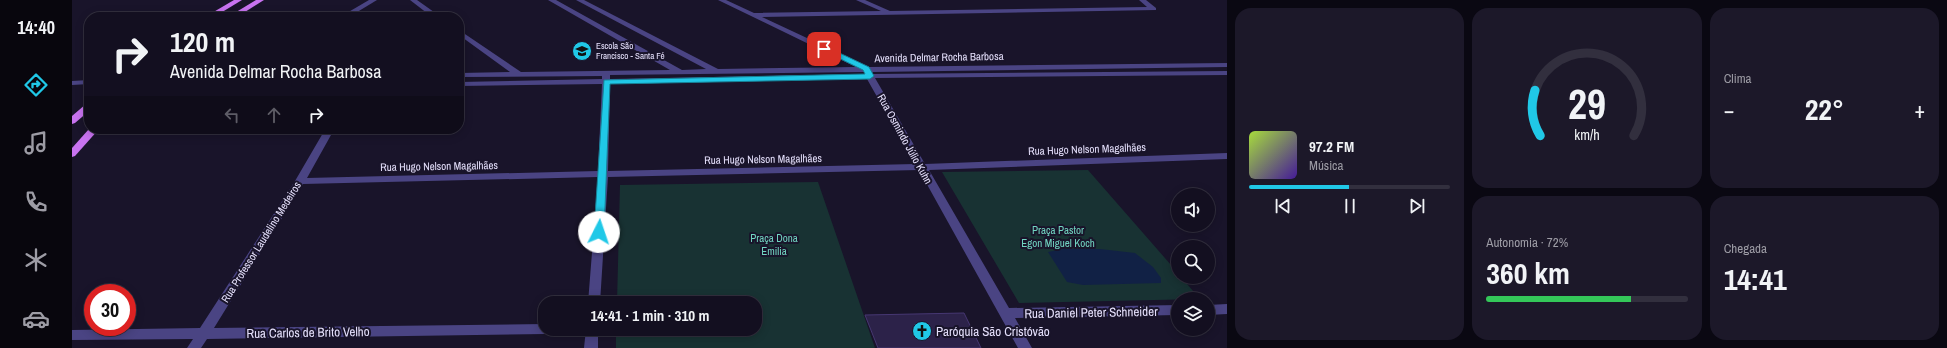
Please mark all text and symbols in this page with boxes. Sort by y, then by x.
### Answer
text: 14:40 [17,15,55,40]
text: 120 m [170,23,235,61]
icon: right [104,28,156,80]
pin [807,32,841,66]
icon: arrive [813,38,835,60]
school or university icon: Escola São Francisco - Santa Fé [571,40,593,62]
place label: Escola São Francisco - Santa Fé [596,40,665,62]
street label: Avenida Delmar Rocha Barbosa [873,49,1004,65]
text: Avenida Delmar Rocha Barbosa [170,59,381,84]
text: Clima [1724,70,1752,87]
icon: directions [22,71,50,99]
text: 29 [1568,76,1606,132]
text: 22° [1805,89,1844,129]
street label: Rua Osmindo Júlio Kuhn [874,92,936,186]
text: − [1724,95,1734,125]
text: + [1914,95,1925,125]
icon: left [221,104,243,126]
icon: ahead [263,104,285,126]
icon: right [305,104,327,126]
text: km/h [1574,125,1600,144]
icon: music [22,129,50,157]
text: 97.2 FM [1309,136,1354,157]
street label: Rua Hugo Nelson Magalhães [1028,140,1147,158]
street label: Rua Hugo Nelson Magalhães [704,151,823,167]
text: Música [1309,157,1343,174]
street label: Rua Hugo Nelson Magalhães [380,158,499,174]
street label: Rua Professor Laudelino Medeiros [218,179,304,305]
icon: phone [22,188,50,216]
map controls [1171,188,1215,336]
button: sound [1171,188,1215,232]
icon: previous [1272,195,1294,217]
icon: pause [1339,195,1361,217]
icon: next [1406,195,1428,217]
position arrow [578,211,620,253]
park label: Praça Pastor Egon Miguel Koch [1021,223,1095,250]
park label: Praça Dona Emilia [750,231,798,258]
text: Autonomia · 72% [1486,234,1568,251]
button: search [1171,240,1215,284]
text: Chegada [1724,240,1767,257]
icon: climate [22,246,50,274]
text: 360 km [1486,253,1570,293]
text: 14:41 [1724,259,1787,299]
speed limit sign: 30 [84,284,136,336]
button: layers [1171,292,1215,336]
street label: Rua Daniel Peter Schneider [1024,303,1158,322]
icon: car [22,305,50,333]
text: 14:41 · 1 min · 310 m [591,305,709,326]
church icon: Paróquia São Cristóvão [911,320,933,342]
street label: Rua Carlos de Brito Velho [246,323,370,342]
place label: Paróquia São Cristóvão [936,323,1050,340]

